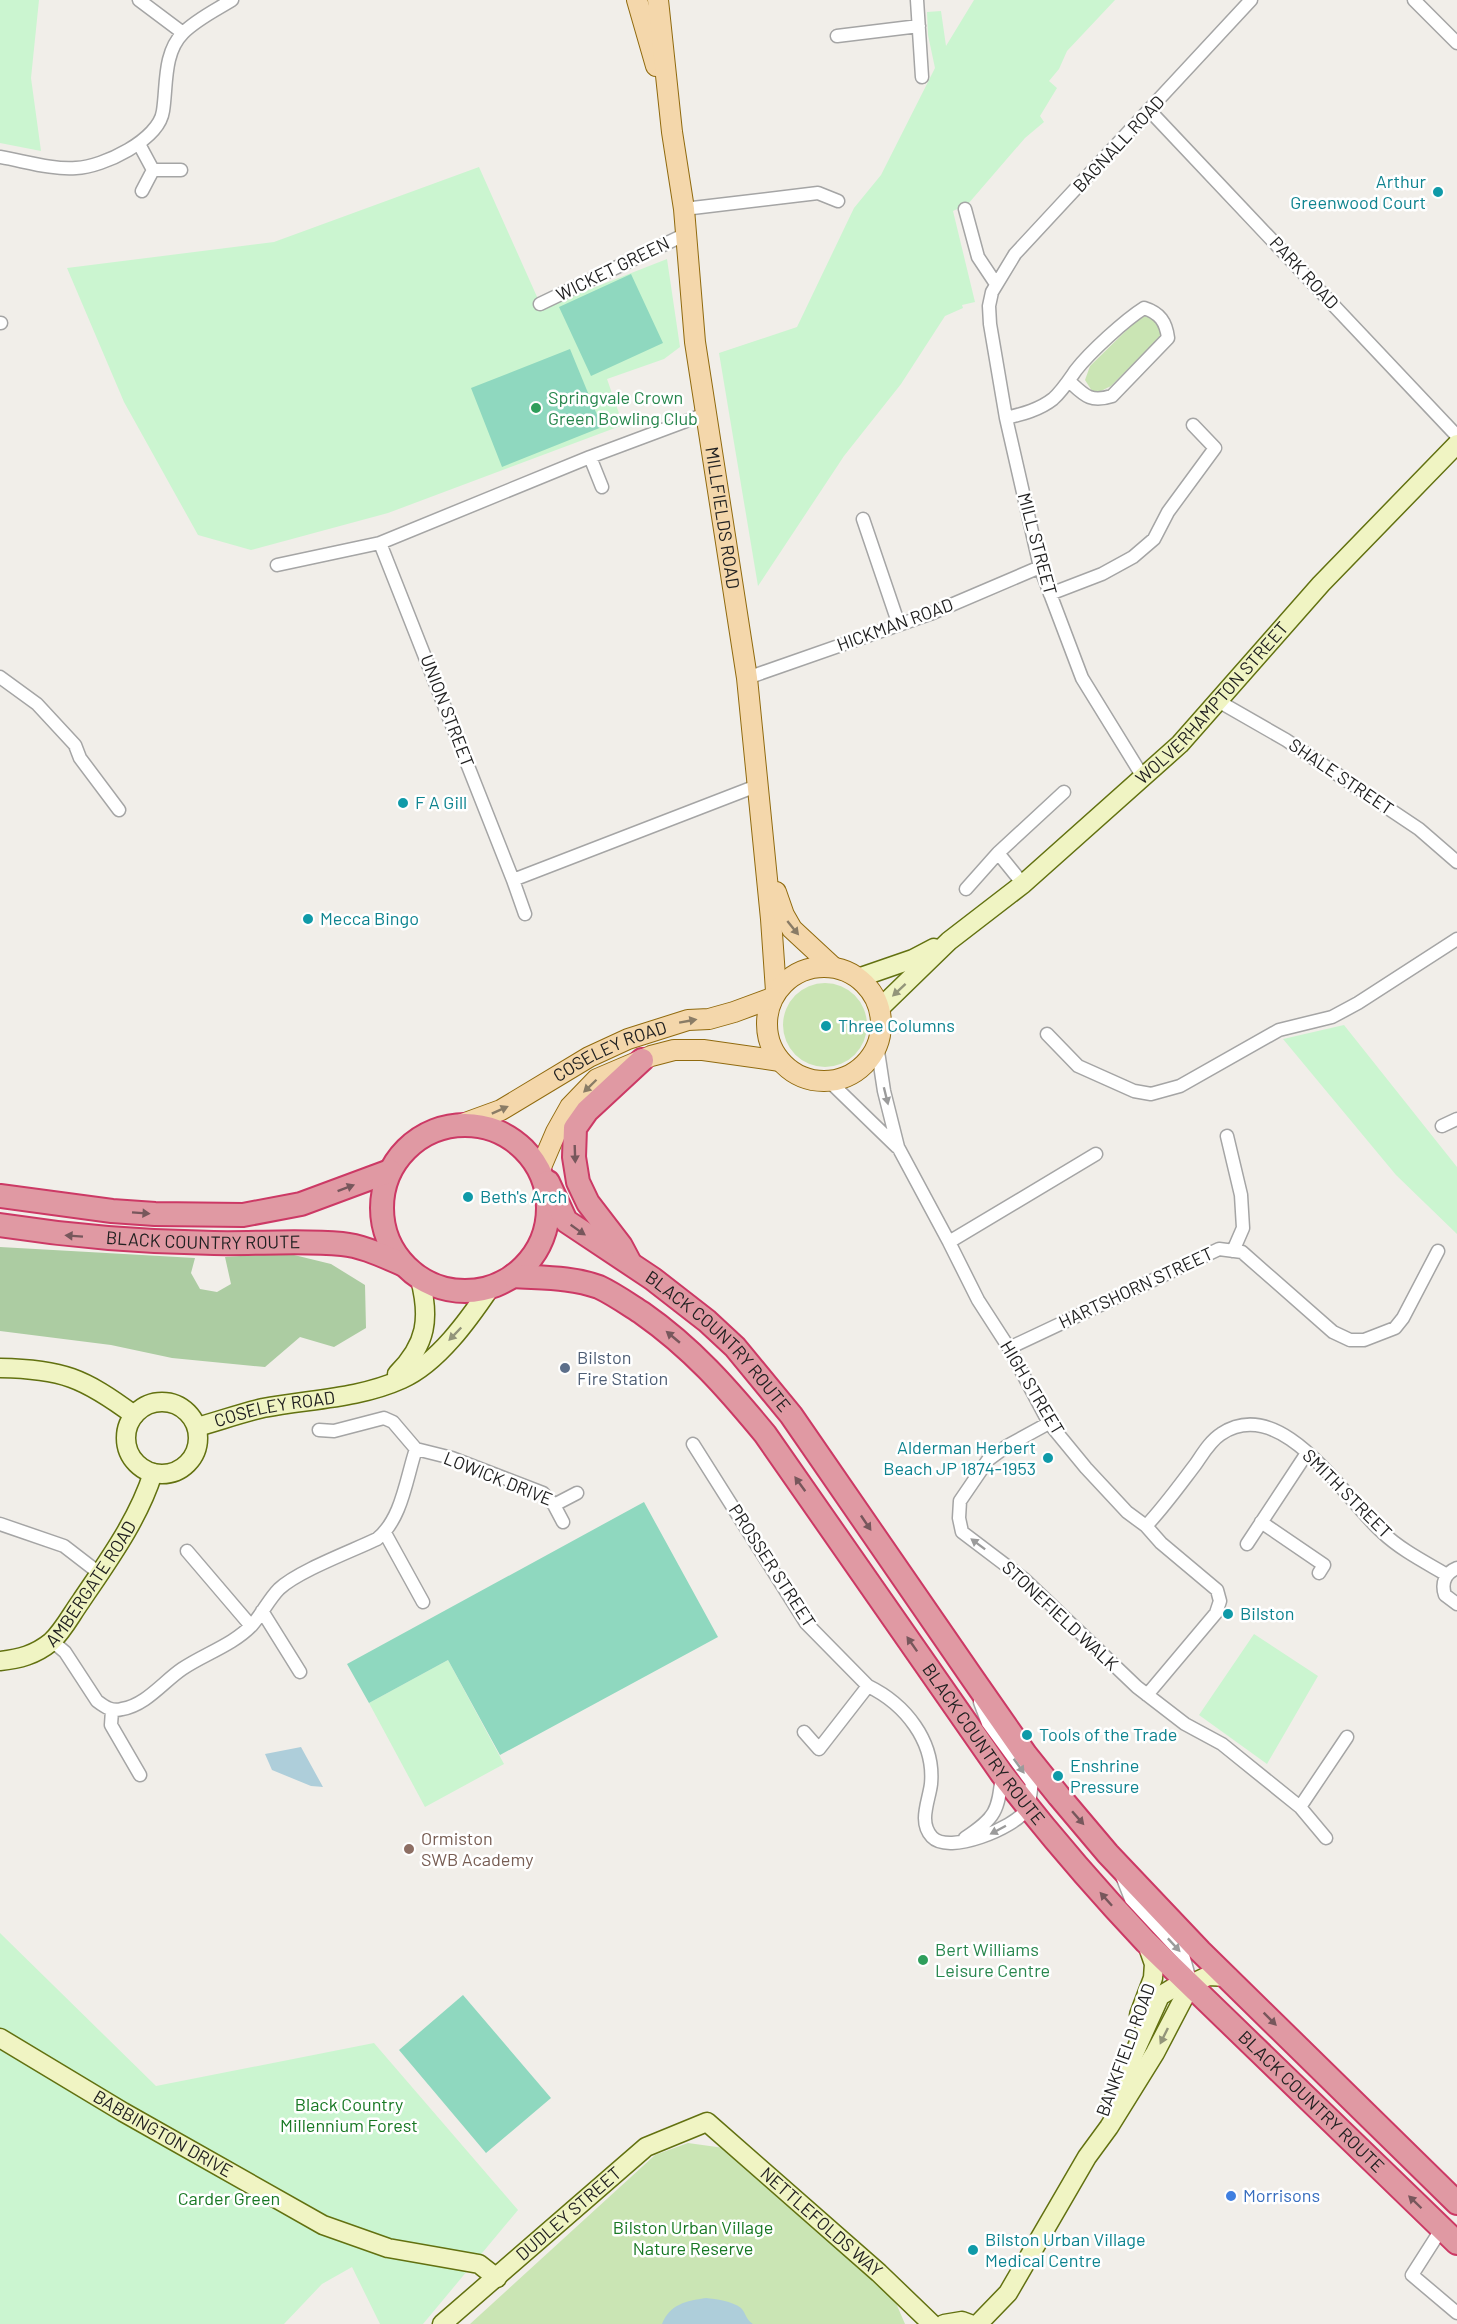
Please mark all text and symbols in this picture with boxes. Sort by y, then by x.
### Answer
street label: BAGNALL ROAD [1068,90,1169,196]
place label: Arthur Greenwood Court [1290,170,1426,213]
marker: Arthur Greenwood Court [1431,185,1445,199]
street label: WICKET GREEN [552,231,673,305]
street label: PARK ROAD [1266,232,1344,313]
place label: Springvale Crown Green Bowling Club [548,386,698,429]
marker: Springvale Crown Green Bowling Club [529,401,543,415]
street label: MILLFIELDS ROAD [701,445,745,590]
street label: MILL STREET [1014,490,1062,597]
street label: HICKMAN ROAD [833,593,956,655]
street label: WOLVERHAMPTON STREET [1130,617,1293,789]
street label: UNION STREET [416,651,480,770]
street label: SHALE STREET [1285,733,1398,819]
place label: F A Gill [415,791,467,813]
marker: F A Gill [396,796,410,810]
place label: Mecca Bingo [320,907,419,929]
marker: Mecca Bingo [301,912,315,926]
one-way arrow [787,920,800,936]
one-way arrow [892,983,907,996]
place label: Three Columns [838,1014,955,1036]
street label: COSELEY ROAD [549,1016,669,1086]
one-way arrow [678,1017,697,1026]
marker: Three Columns [819,1019,833,1033]
one-way arrow [584,1079,598,1093]
one-way arrow [881,1087,891,1106]
one-way arrow [491,1105,509,1115]
one-way arrow [570,1145,579,1164]
one-way arrow [337,1183,355,1192]
place label: Beth's Arch [480,1185,567,1207]
marker: Beth's Arch [461,1190,475,1204]
one-way arrow [132,1208,151,1218]
one-way arrow [570,1224,586,1235]
street label: BLACK COUNTRY ROUTE [105,1226,300,1253]
one-way arrow [65,1231,84,1240]
street label: HARTSHORN STREET [1055,1242,1216,1333]
street label: BLACK COUNTRY ROUTE [642,1265,796,1416]
one-way arrow [449,1327,463,1341]
one-way arrow [666,1331,681,1344]
street label: HIGH STREET [996,1336,1070,1439]
place label: Bilston Fire Station [577,1346,668,1389]
marker: Bilston Fire Station [558,1361,572,1375]
street label: COSELEY ROAD [211,1386,336,1431]
place label: Alderman Herbert Beach JP 1874-1953 [883,1436,1036,1479]
street label: SMITH STREET [1299,1444,1397,1542]
street label: LOWICK DRIVE [441,1446,556,1510]
marker: Alderman Herbert Beach JP 1874-1953 [1041,1451,1055,1465]
one-way arrow [794,1476,806,1492]
street label: PROSSER STREET [725,1500,821,1631]
one-way arrow [860,1515,872,1531]
street label: AMBERGATE ROAD [41,1517,140,1651]
one-way arrow [971,1538,987,1550]
street label: STONEFIELD WALK [998,1556,1123,1675]
place label: Bilston [1240,1602,1294,1624]
marker: Bilston [1221,1607,1235,1621]
one-way arrow [907,1636,918,1652]
street label: BLACK COUNTRY ROUTE [918,1659,1050,1829]
place label: Tools of the Trade [1039,1723,1177,1745]
marker: Tools of the Trade [1020,1728,1034,1742]
place label: Enshrine Pressure [1070,1754,1139,1797]
one-way arrow [1013,1759,1025,1774]
marker: Enshrine Pressure [1051,1769,1065,1783]
one-way arrow [1071,1810,1084,1826]
one-way arrow [989,1825,1007,1835]
place label: Ormiston SWB Academy [421,1827,533,1870]
marker: Ormiston SWB Academy [402,1842,416,1856]
one-way arrow [1100,1892,1113,1907]
one-way arrow [1167,1937,1180,1952]
place label: Bert Williams Leisure Centre [935,1938,1050,1981]
marker: Bert Williams Leisure Centre [916,1953,930,1967]
street label: BANKFIELD ROAD [1091,1980,1159,2119]
one-way arrow [1263,2011,1277,2026]
street label: BLACK COUNTRY ROUTE [1234,2026,1389,2177]
one-way arrow [1159,2027,1169,2044]
street label: BABBINGTON DRIVE [90,2085,237,2182]
park label: Black Country Millennium Forest [280,2093,418,2136]
street label: DUDLEY STREET [511,2161,625,2265]
street label: NETTLEFOLDS WAY [756,2162,887,2281]
place label: Morrisons [1243,2184,1320,2206]
park label: Carder Green [178,2187,280,2209]
marker: Morrisons [1224,2189,1238,2203]
one-way arrow [1408,2195,1423,2209]
park label: Bilston Urban Village Nature Reserve [613,2216,773,2259]
place label: Bilston Urban Village Medical Centre [985,2228,1146,2271]
marker: Bilston Urban Village Medical Centre [966,2243,980,2257]

